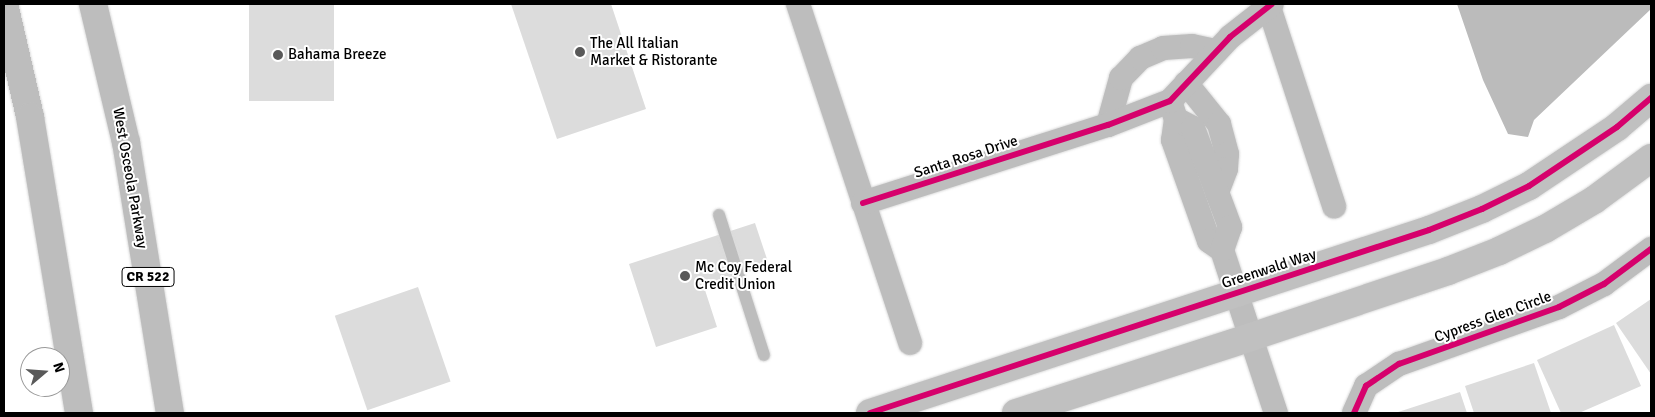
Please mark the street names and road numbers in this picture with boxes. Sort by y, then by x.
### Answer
street label: West Osceola Parkway [109,106,151,250]
street label: Santa Rosa Drive [912,132,1020,182]
street label: Greenwald Way [1219,245,1319,293]
road number: CR 522 [120,266,176,288]
street label: Cypress Glen Circle [1432,287,1554,347]

